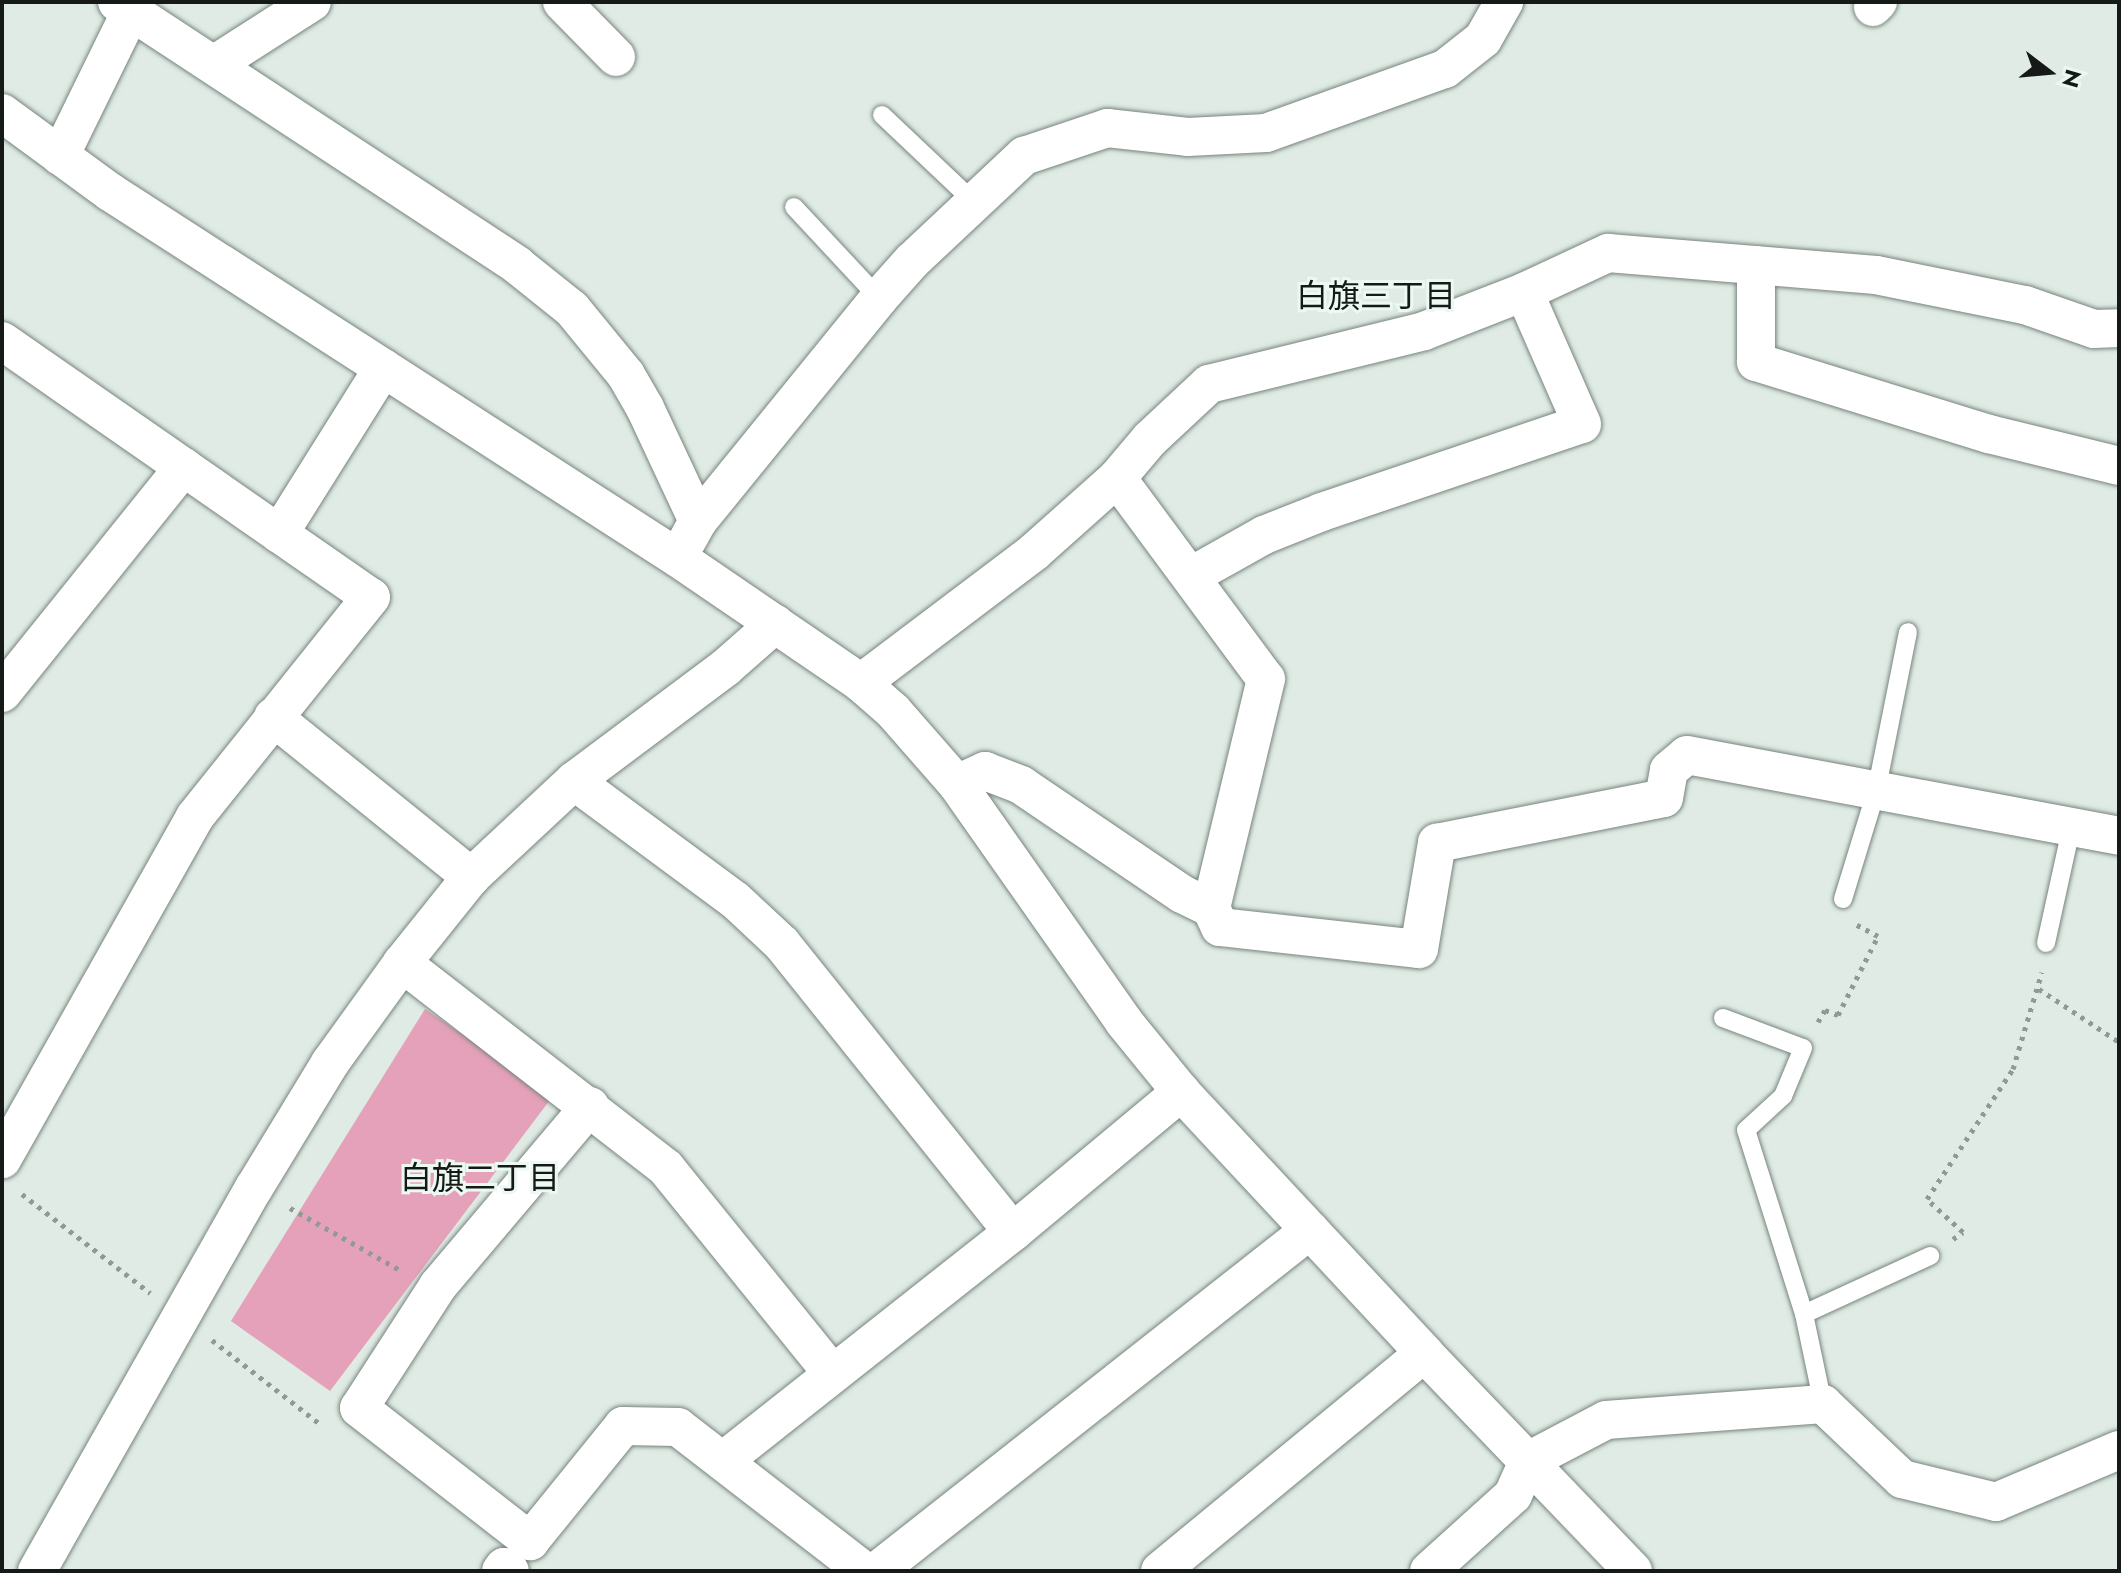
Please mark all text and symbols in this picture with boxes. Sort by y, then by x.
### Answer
north arrow [2009,32,2089,112]
text: N [2054,66,2090,91]
district label: 白旗三丁目 [1296,277,1456,315]
district label: 白旗二丁目 [400,1159,560,1197]

